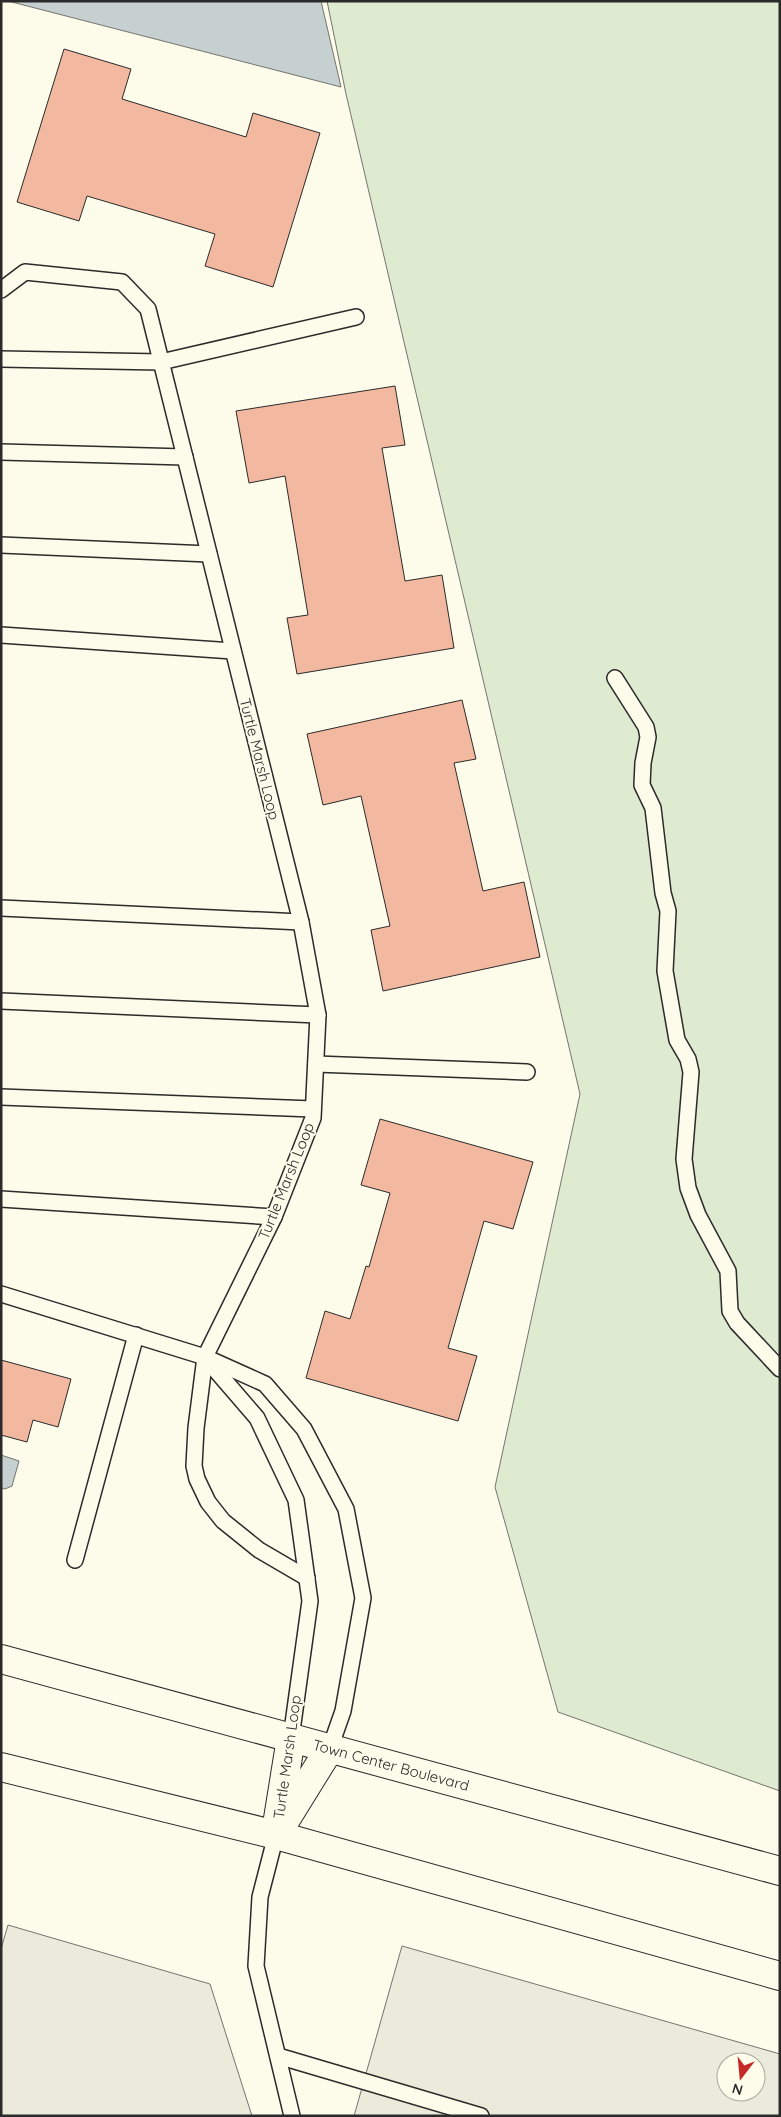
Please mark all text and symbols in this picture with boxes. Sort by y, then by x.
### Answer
street label: Turtle Marsh Loop [236,696,284,822]
street label: Turtle Marsh Loop [254,1120,318,1242]
street label: Turtle Marsh Loop [269,1694,305,1820]
street label: Town Center Boulevard [311,1735,471,1795]
north arrow [716,2052,766,2102]
text: N [730,2079,745,2100]

